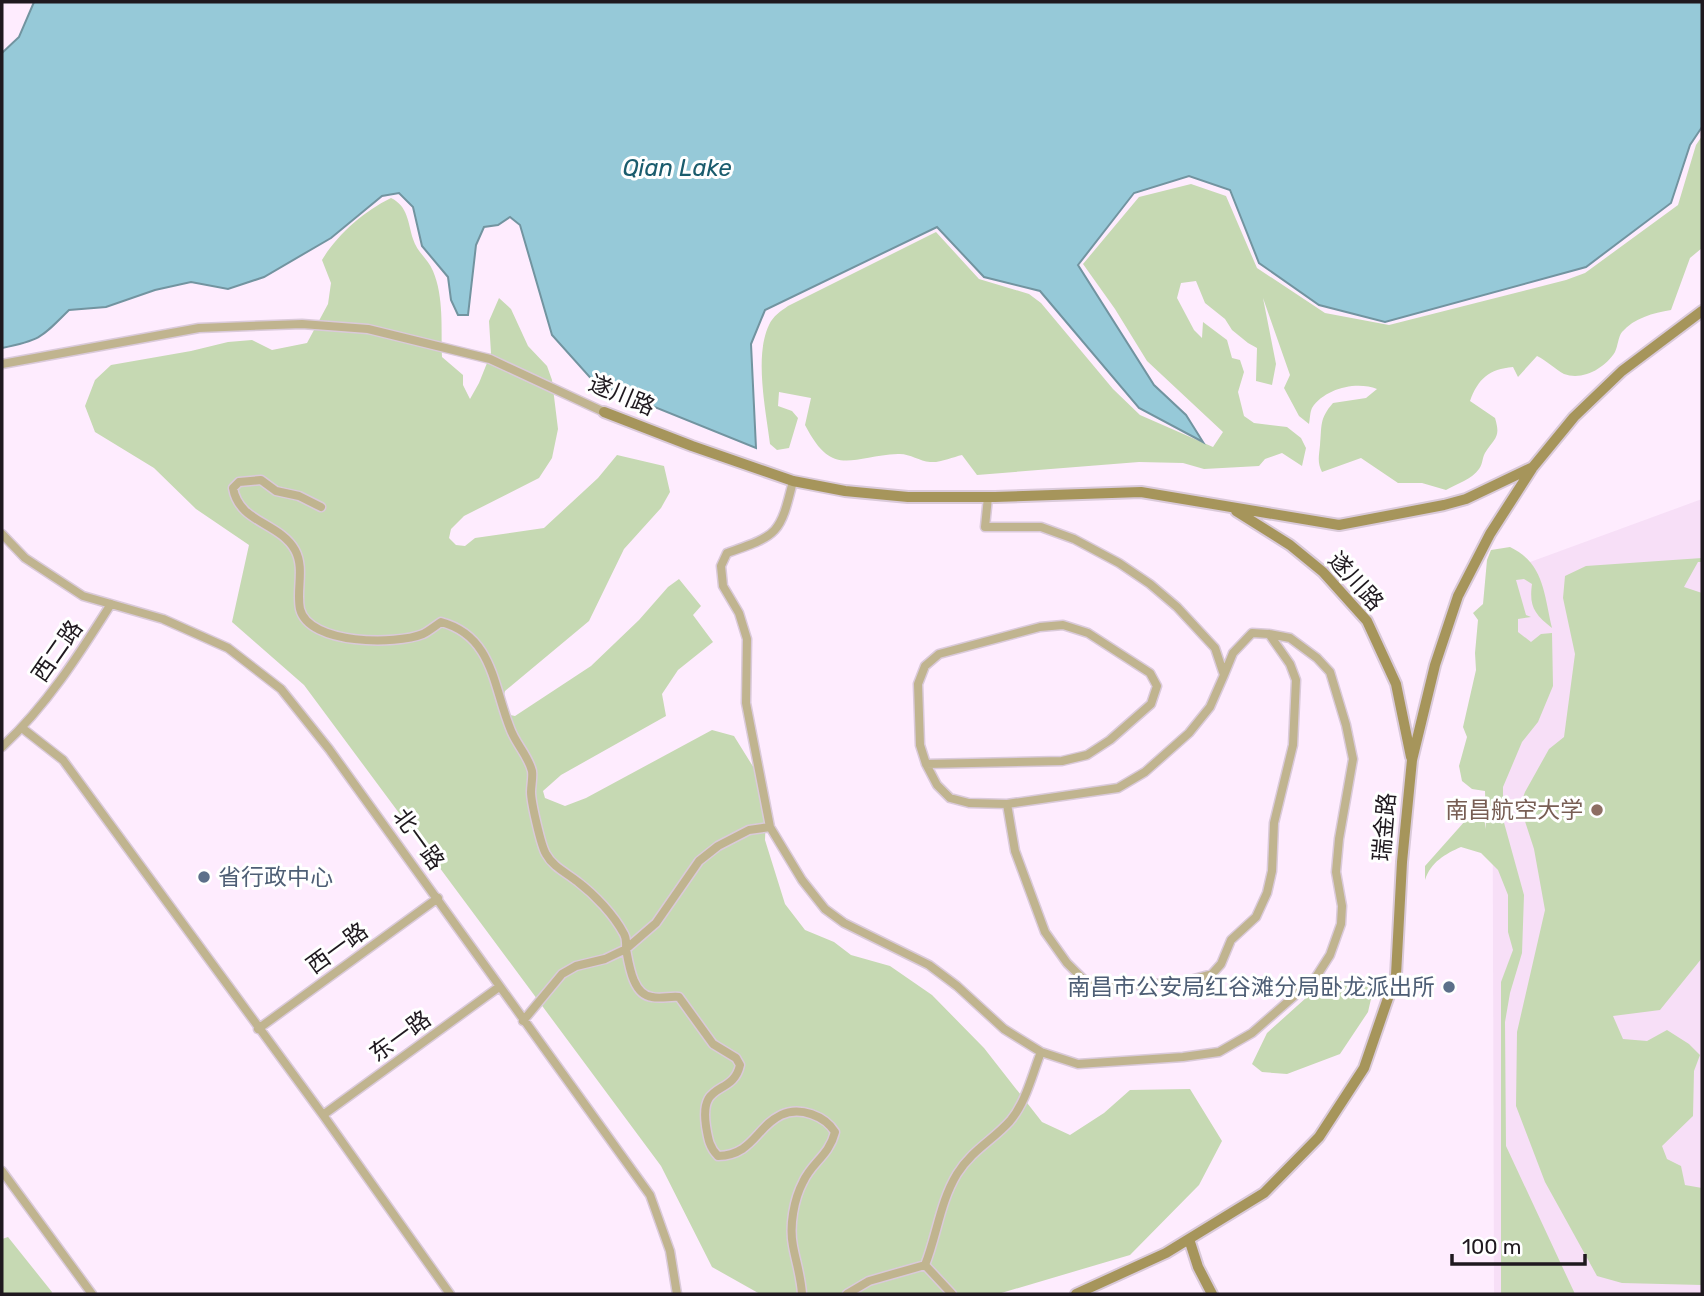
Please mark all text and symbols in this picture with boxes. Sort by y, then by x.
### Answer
water label: Qian Lake [622,154,732,182]
street label: 遂川路 [585,369,659,421]
street label: 遂川路 [1323,546,1389,616]
street label: 西二路 [26,615,88,687]
street label: 瑞金路 [1367,791,1401,863]
place label: 南昌航空大学 [1445,796,1583,824]
marker: 南昌航空大学 [1589,802,1605,818]
street label: 北一路 [387,803,451,875]
place label: 省行政中心 [218,863,333,891]
marker: 省行政中心 [196,869,212,885]
street label: 西一路 [301,916,373,980]
place label: 南昌市公安局红谷滩分局卧龙派出所 [1067,973,1435,1001]
marker: 南昌市公安局红谷滩分局卧龙派出所 [1441,979,1457,995]
street label: 东一路 [364,1004,436,1068]
scale bar [1452,1222,1585,1266]
text: 100 m [1462,1234,1521,1259]

